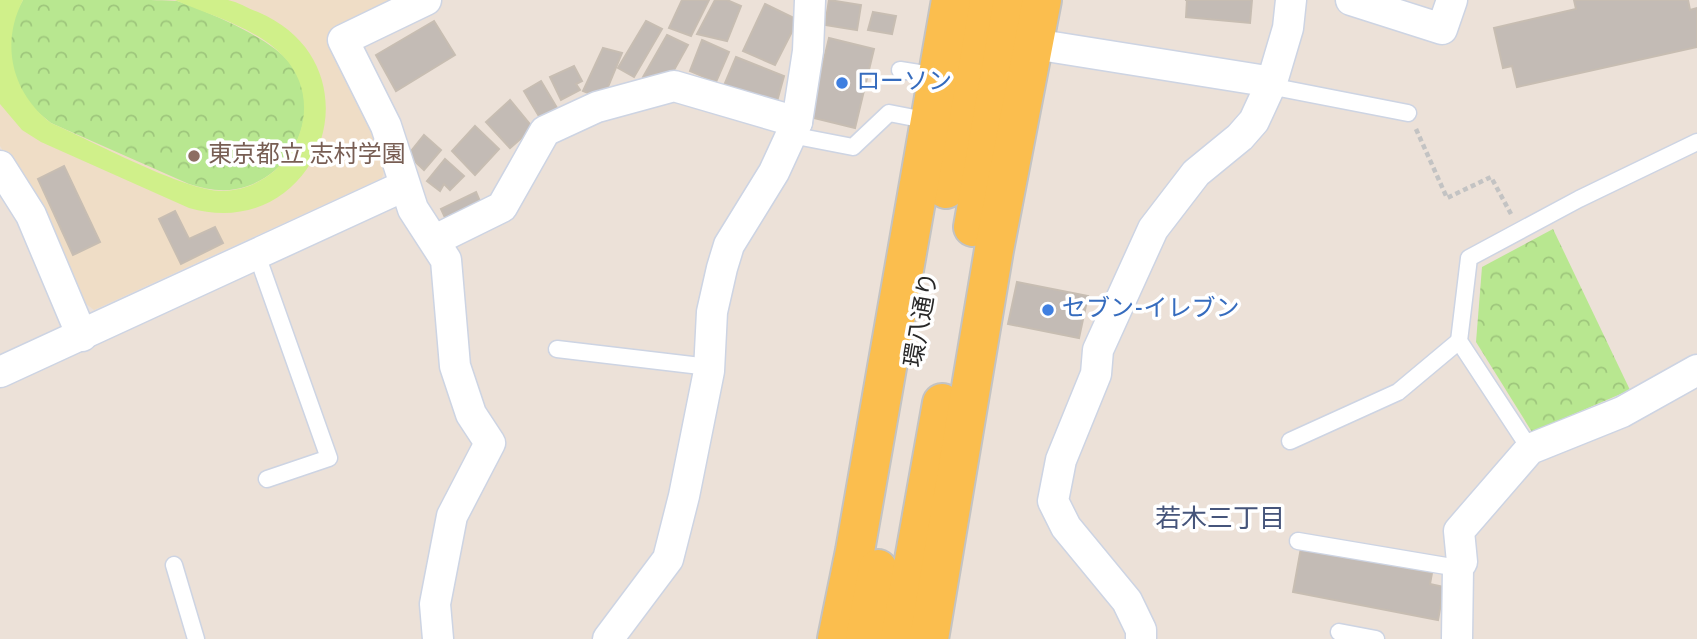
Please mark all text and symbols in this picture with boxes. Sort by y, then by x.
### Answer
place label: ローソン [856,68,952,98]
marker: ローソン [834,75,850,91]
place label: 東京都立 志村学園 [208,141,406,171]
marker: 東京都立 志村学園 [186,148,202,164]
street label: 環八通り [900,270,946,370]
place label: セブン-イレブン [1062,295,1240,325]
marker: セブン-イレブン [1040,302,1056,318]
district label: 若木三丁目 [1155,504,1285,537]

